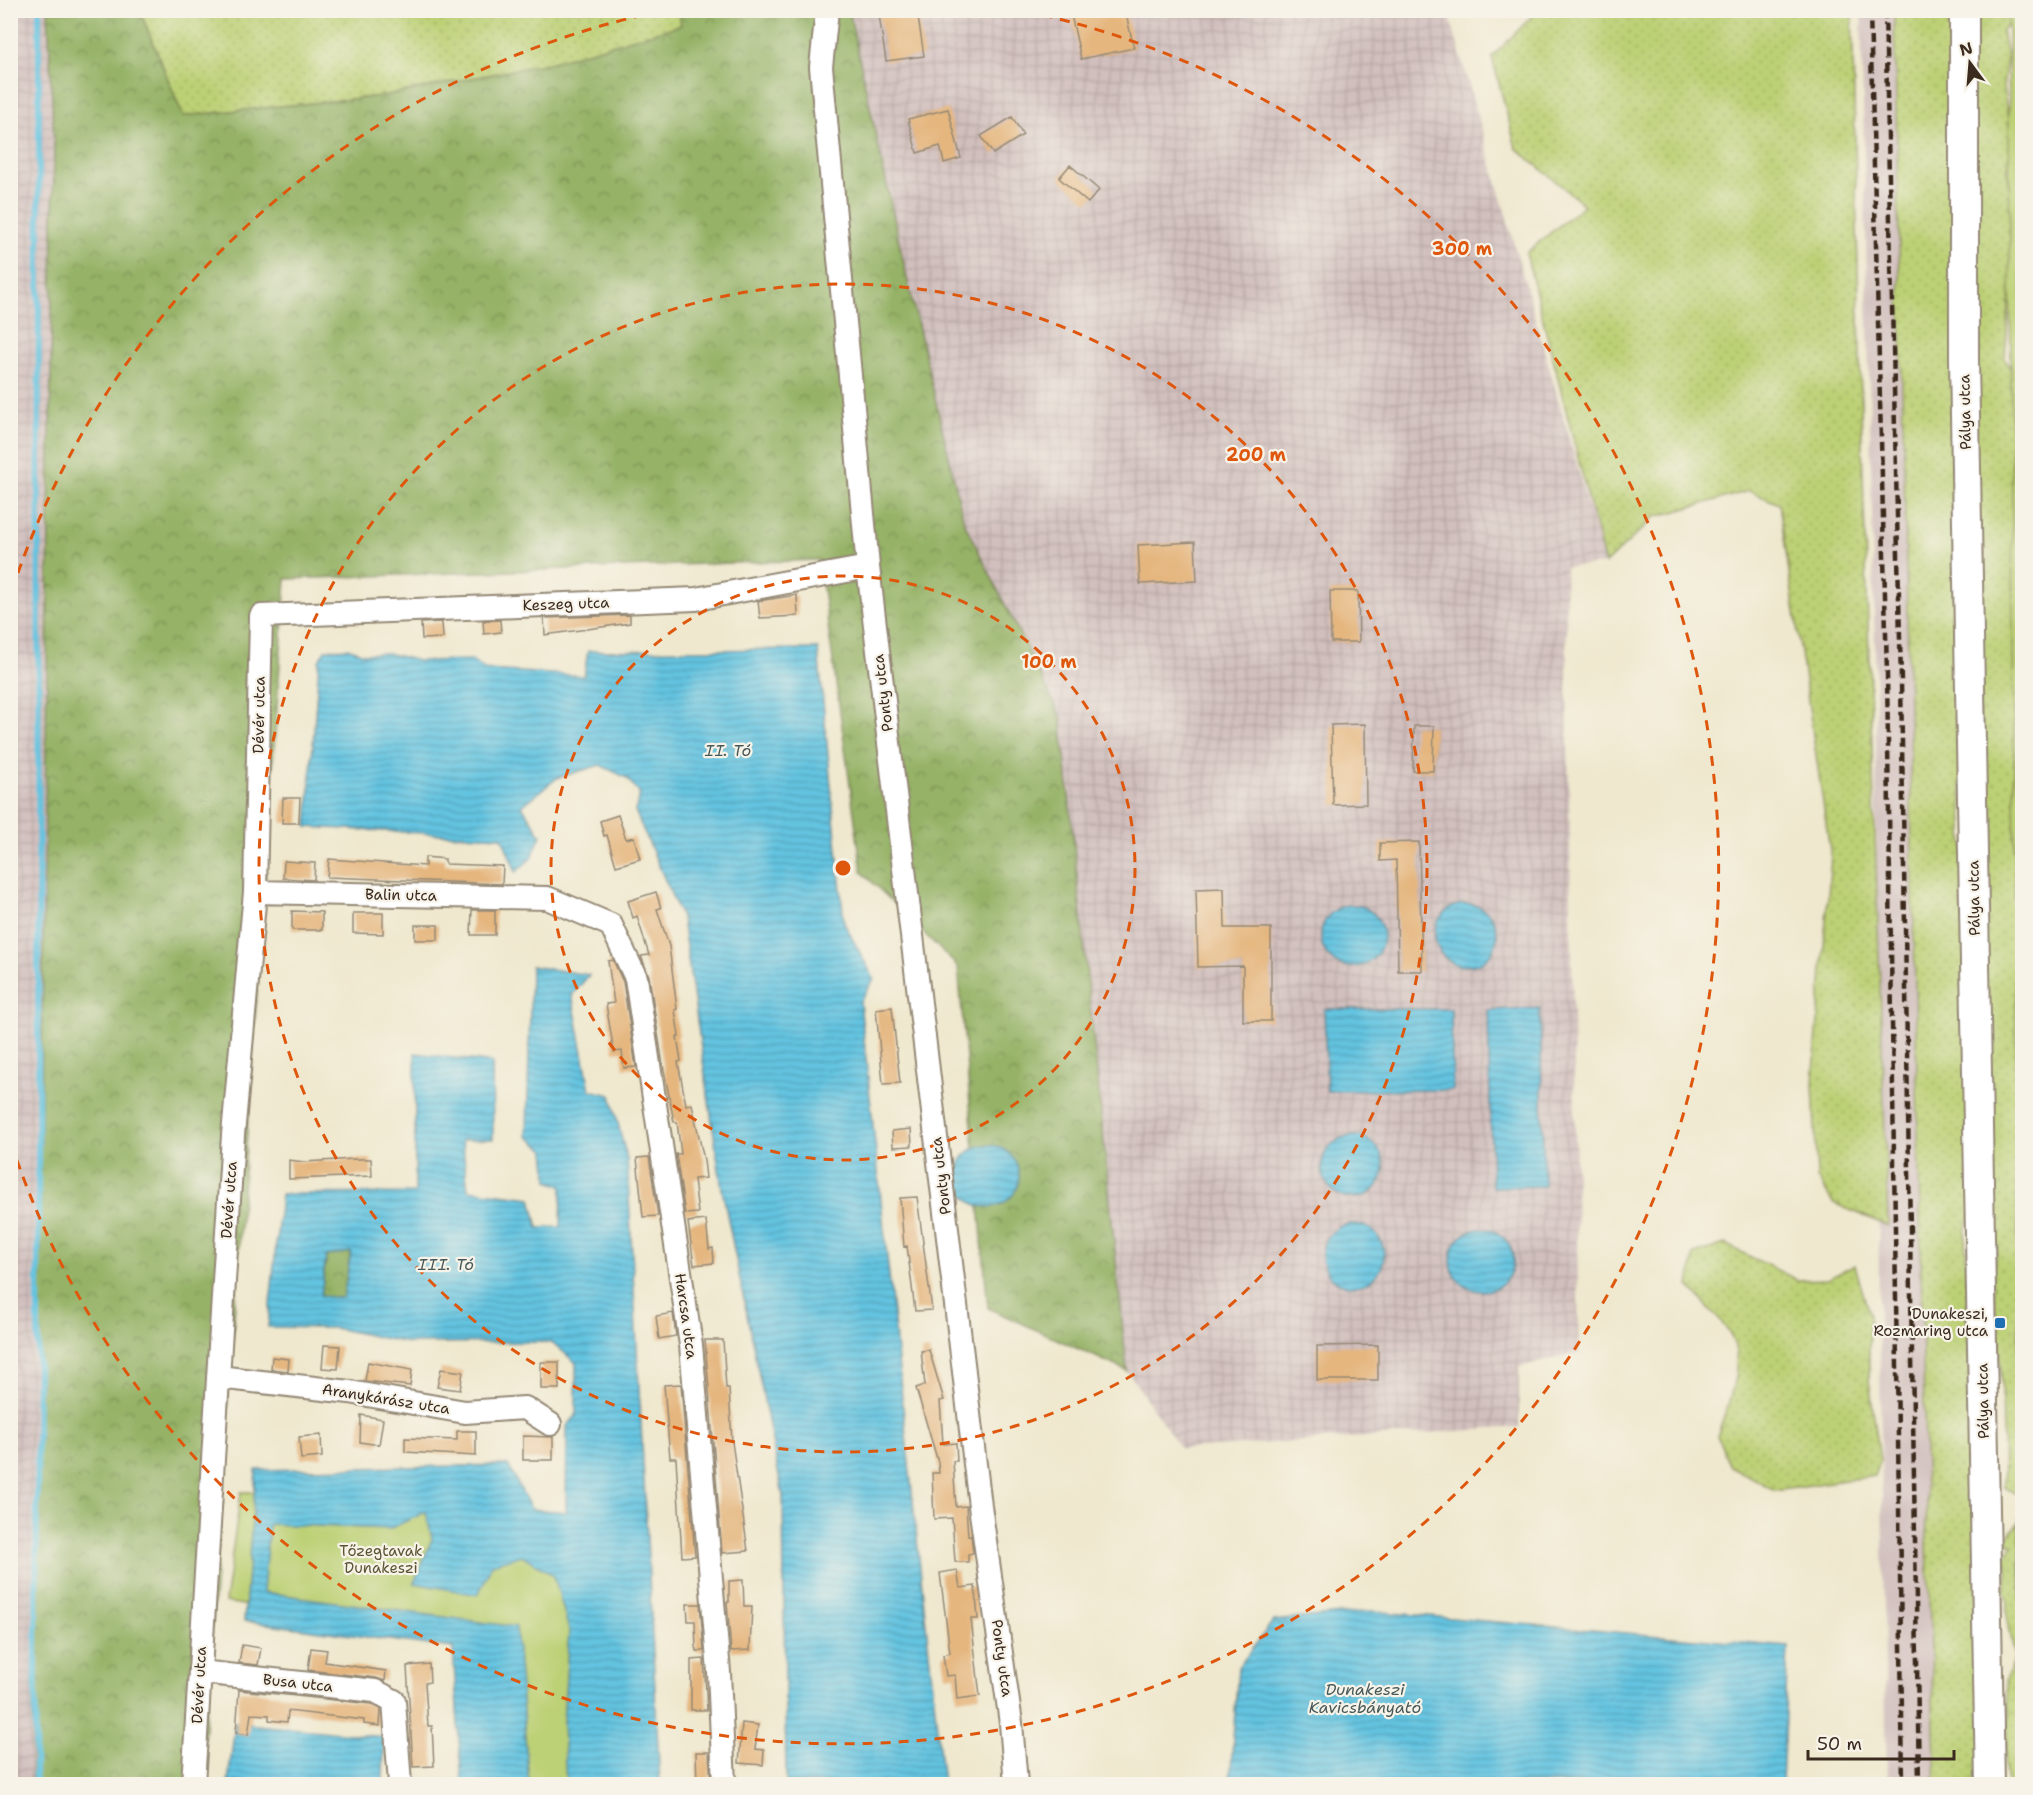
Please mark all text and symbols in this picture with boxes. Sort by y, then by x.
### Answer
north arrow [1940,33,2000,93]
text: N [1957,37,1975,61]
text: 300 m [1432,237,1493,261]
street label: Pálya utca [1954,373,1976,450]
text: 200 m [1226,443,1287,467]
street label: Keszeg utca [522,592,611,616]
text: 100 m [1021,650,1077,674]
street label: Ponty utca [868,653,898,733]
street label: Dévér utca [248,675,270,754]
water label: II. Tó [704,740,751,761]
centre of rings [833,858,853,878]
street label: Pálya utca [1963,859,1985,936]
street label: Balin utca [365,884,438,906]
street label: Ponty utca [926,1136,956,1216]
street label: Dévér utca [216,1160,242,1239]
water label: III. Tó [417,1254,474,1275]
street label: Harcsa utca [670,1272,702,1361]
place label: Dunakeszi, Rozmaring utca [1873,1304,1989,1341]
marker: Dunakeszi, Rozmaring utca [1993,1316,2007,1330]
street label: Pálya utca [1972,1362,1994,1439]
street label: Aranykárász utca [321,1379,452,1419]
park label: Tőzegtavak Dunakeszi [339,1541,423,1578]
street label: Ponty utca [987,1618,1017,1698]
street label: Dévér utca [187,1645,211,1724]
street label: Busa utca [262,1669,335,1697]
water label: Dunakeszi Kavicsbányató [1309,1679,1422,1718]
scale bar [1808,1723,1954,1761]
text: 50 m [1817,1732,1862,1756]

